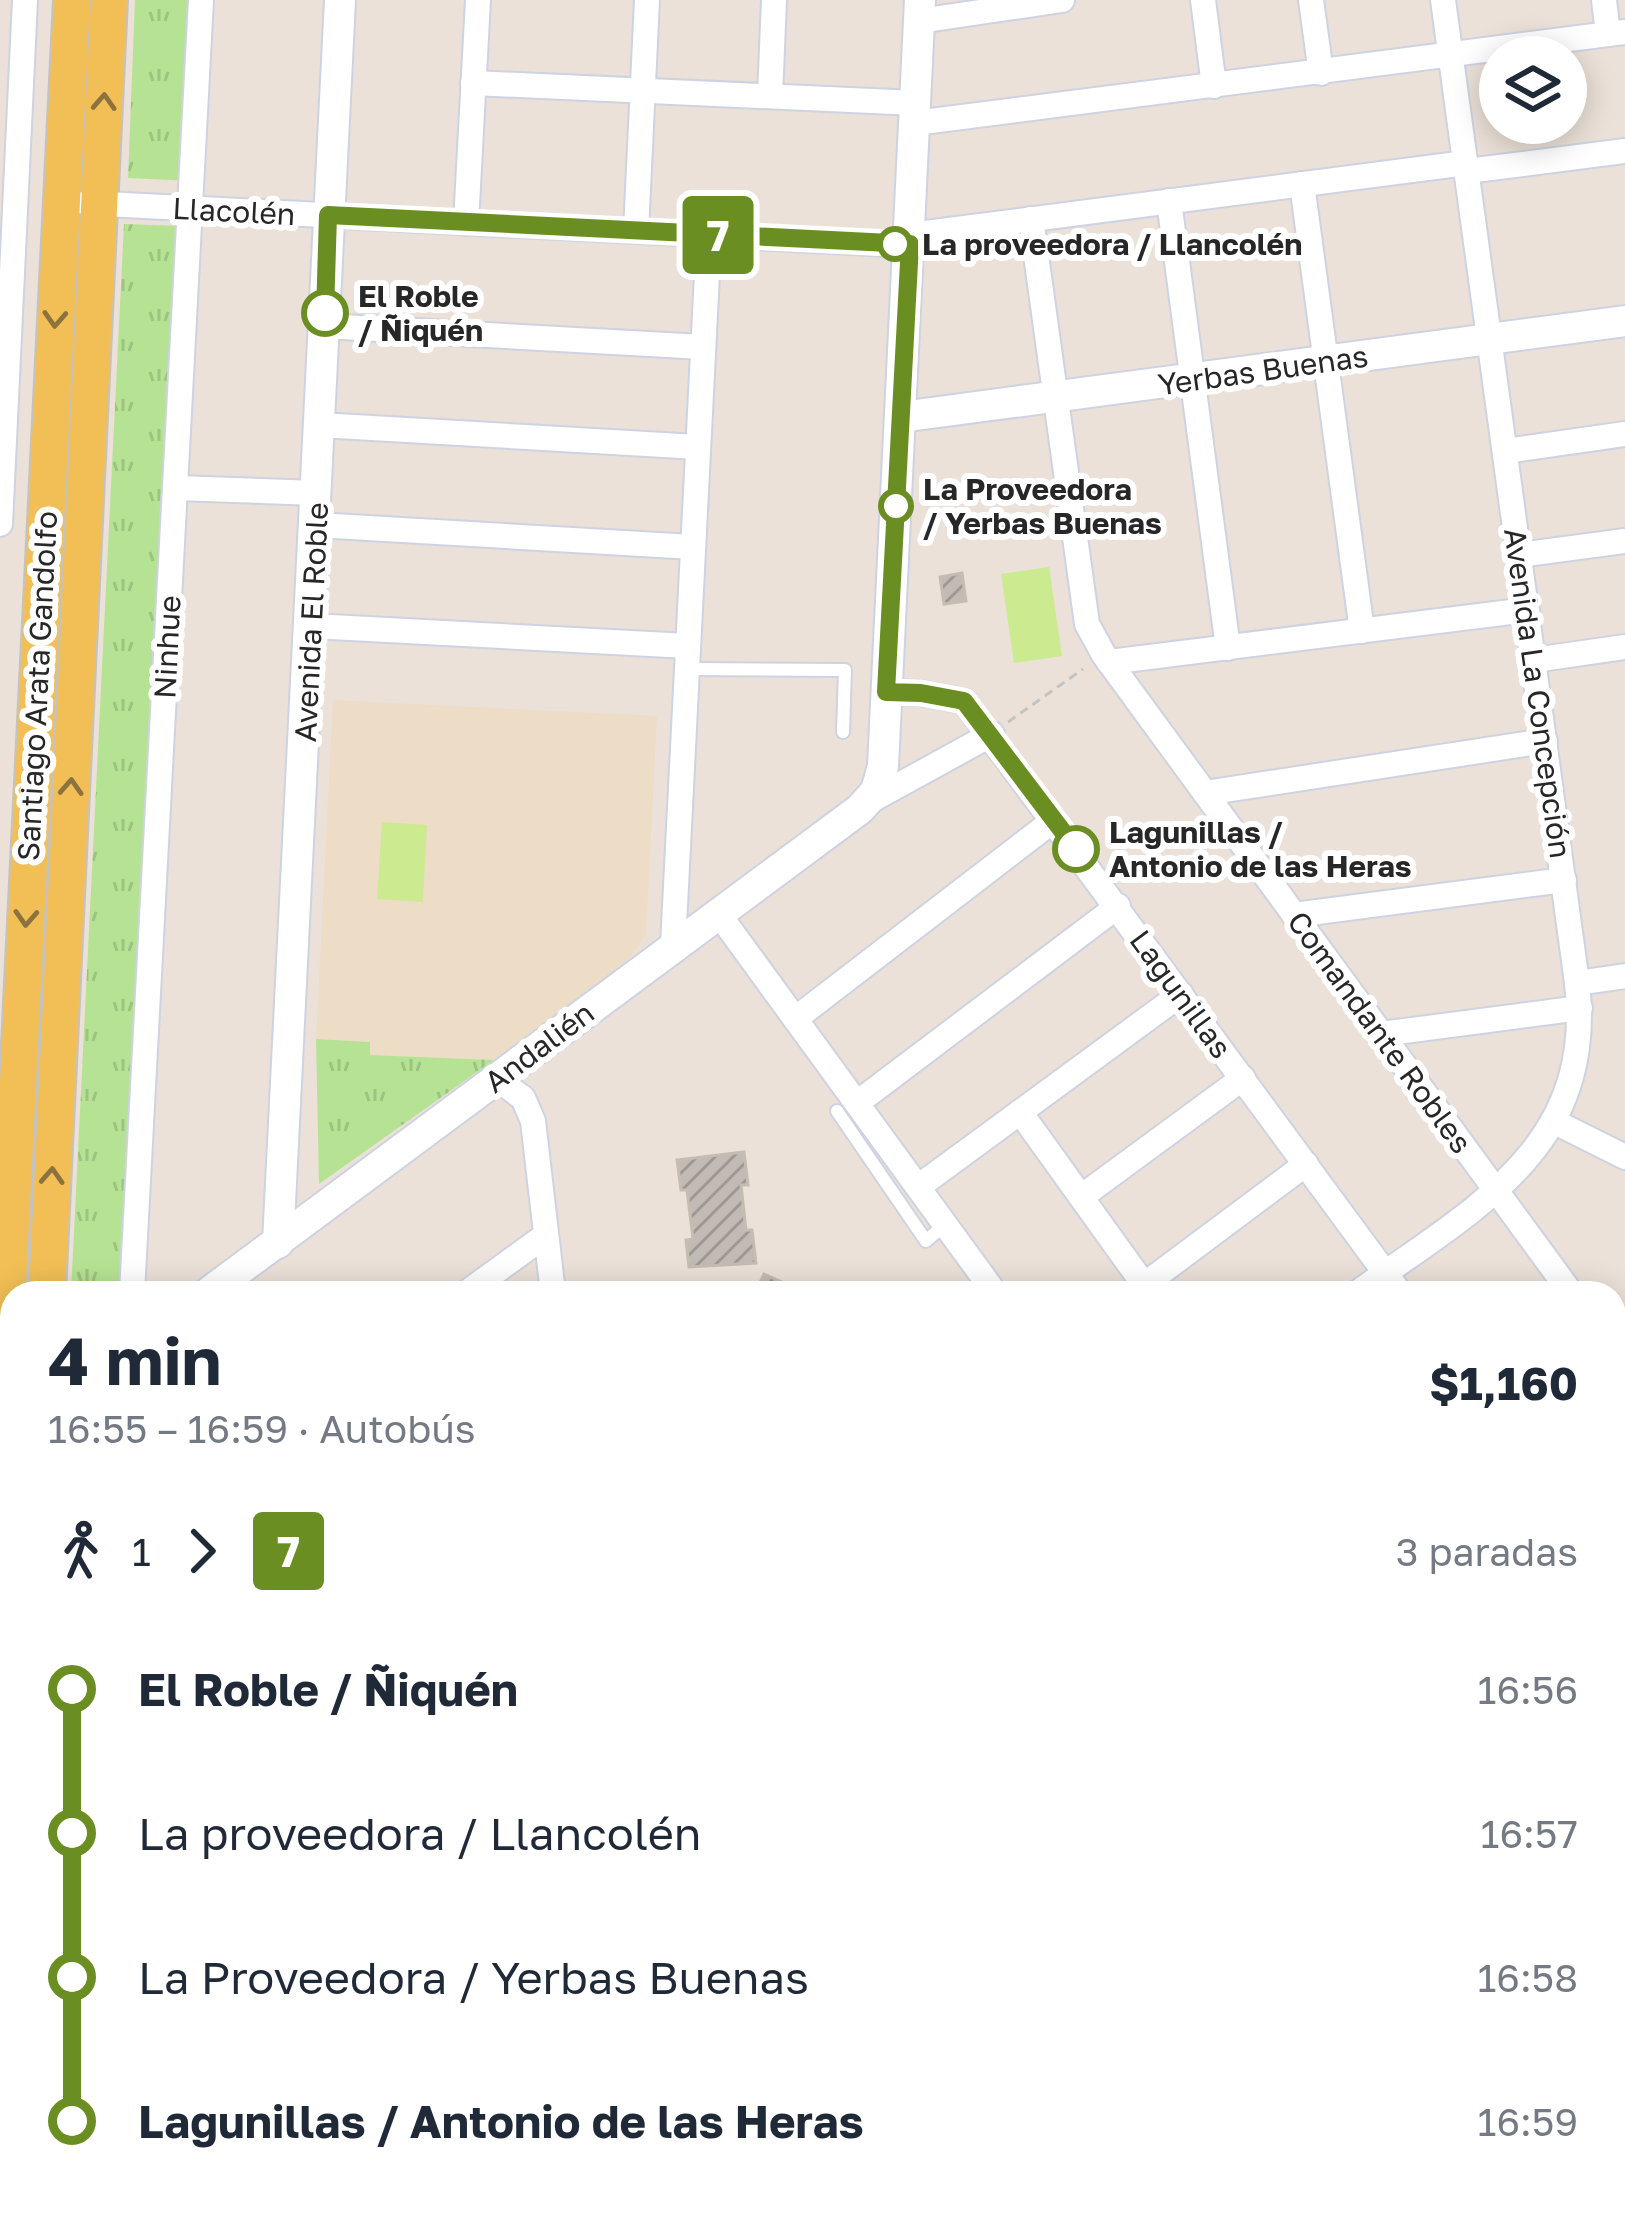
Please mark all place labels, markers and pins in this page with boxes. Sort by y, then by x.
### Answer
place label: La proveedora / Llancolén [922,226,1302,262]
marker: La proveedora / Llancolén [879,228,911,260]
place label: El Roble / Ñiquén [358,278,483,348]
marker: El Roble / Ñiquén [303,291,347,335]
place label: La Proveedora / Yerbas Buenas [923,471,1162,541]
marker: La Proveedora / Yerbas Buenas [880,490,912,522]
place label: Lagunillas / Antonio de las Heras [1109,814,1412,884]
marker: Lagunillas / Antonio de las Heras [1054,827,1098,871]

